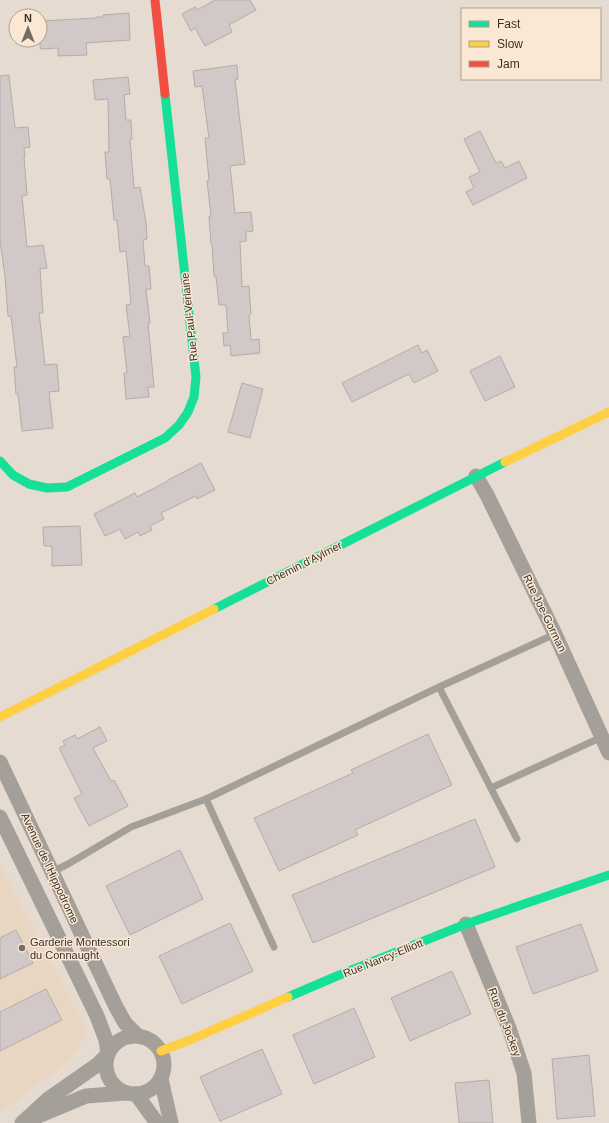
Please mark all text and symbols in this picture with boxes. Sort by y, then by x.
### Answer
north arrow [8,8,48,48]
legend [461,8,601,80]
text: N [24,12,32,24]
text: Fast [497,17,521,31]
text: Slow [497,37,523,51]
text: Jam [497,57,520,71]
street label: Rue Paul-Verlaine [178,272,200,362]
street label: Chemin d'Aylmer [264,539,344,587]
street label: Rue Joe-Gorman [521,572,569,654]
street label: Avenue de l'Hippodrome [19,811,81,925]
place label: Garderie Montessori du Connaught [30,936,130,961]
street label: Rue Nancy-Elliott [341,937,425,979]
marker: Garderie Montessori du Connaught [17,943,27,953]
street label: Rue du Jockey [486,986,524,1059]

